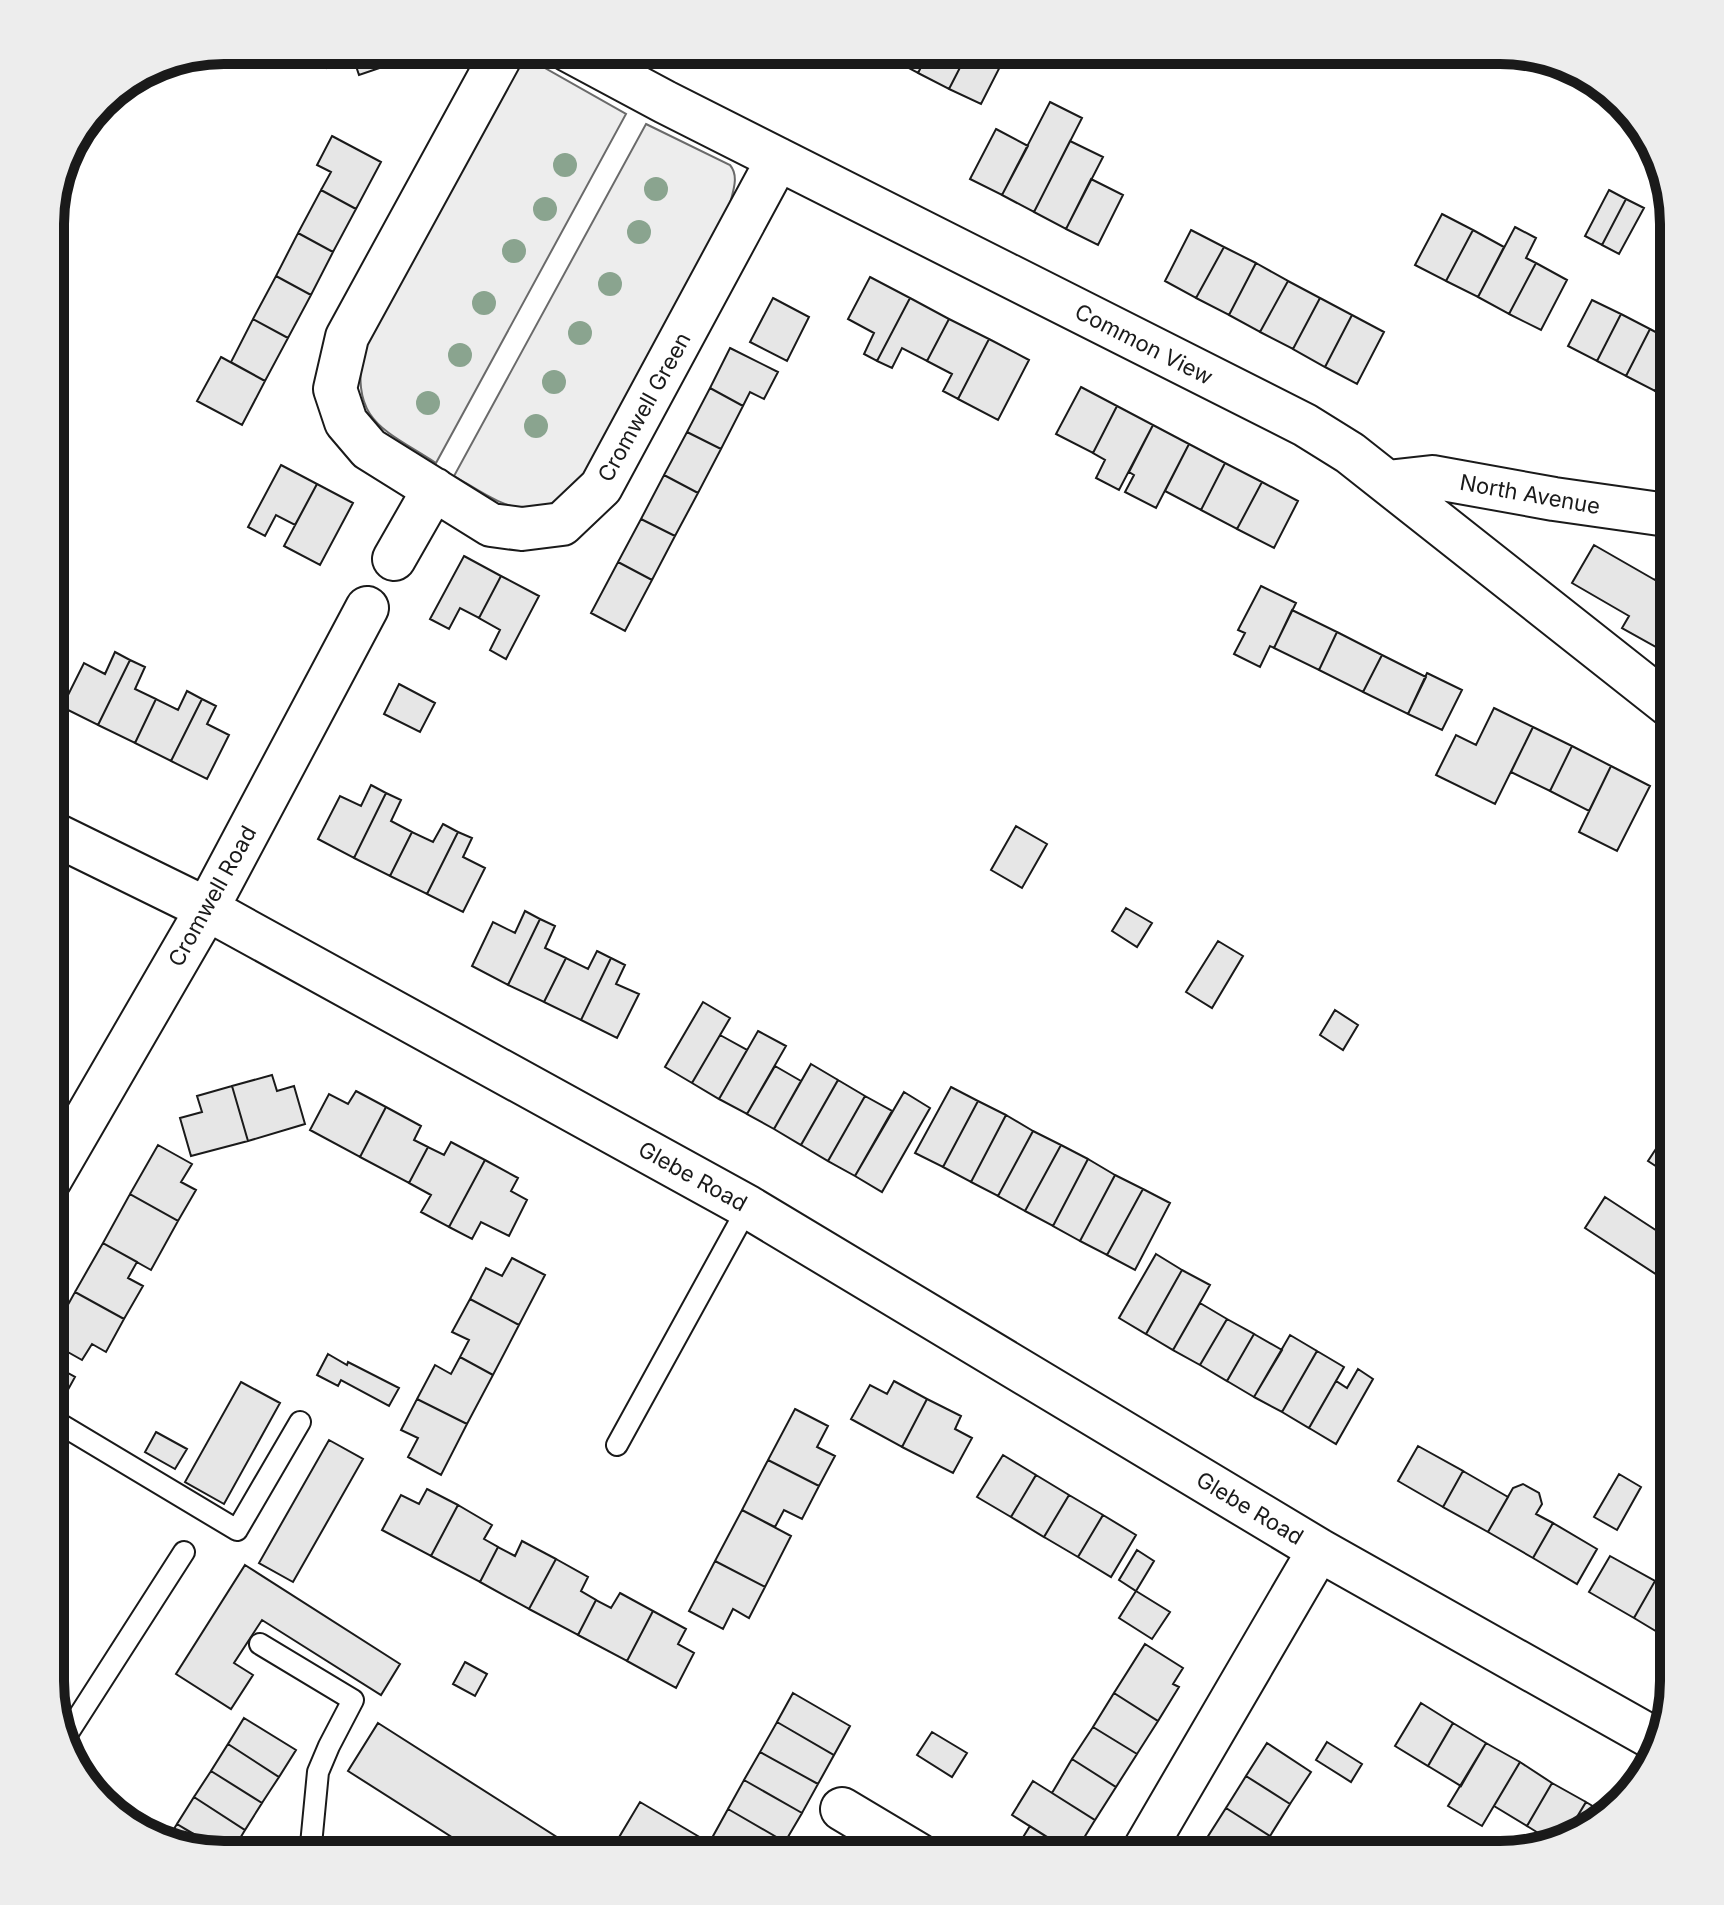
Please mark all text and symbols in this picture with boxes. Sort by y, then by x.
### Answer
street label: Common View [1071,298,1217,390]
street label: Cromwell Green [592,328,696,486]
street label: North Avenue [1458,469,1602,519]
street label: Cromwell Road [163,821,261,971]
street label: Glebe Road [634,1136,752,1216]
street label: Glebe Road [1192,1466,1308,1550]

